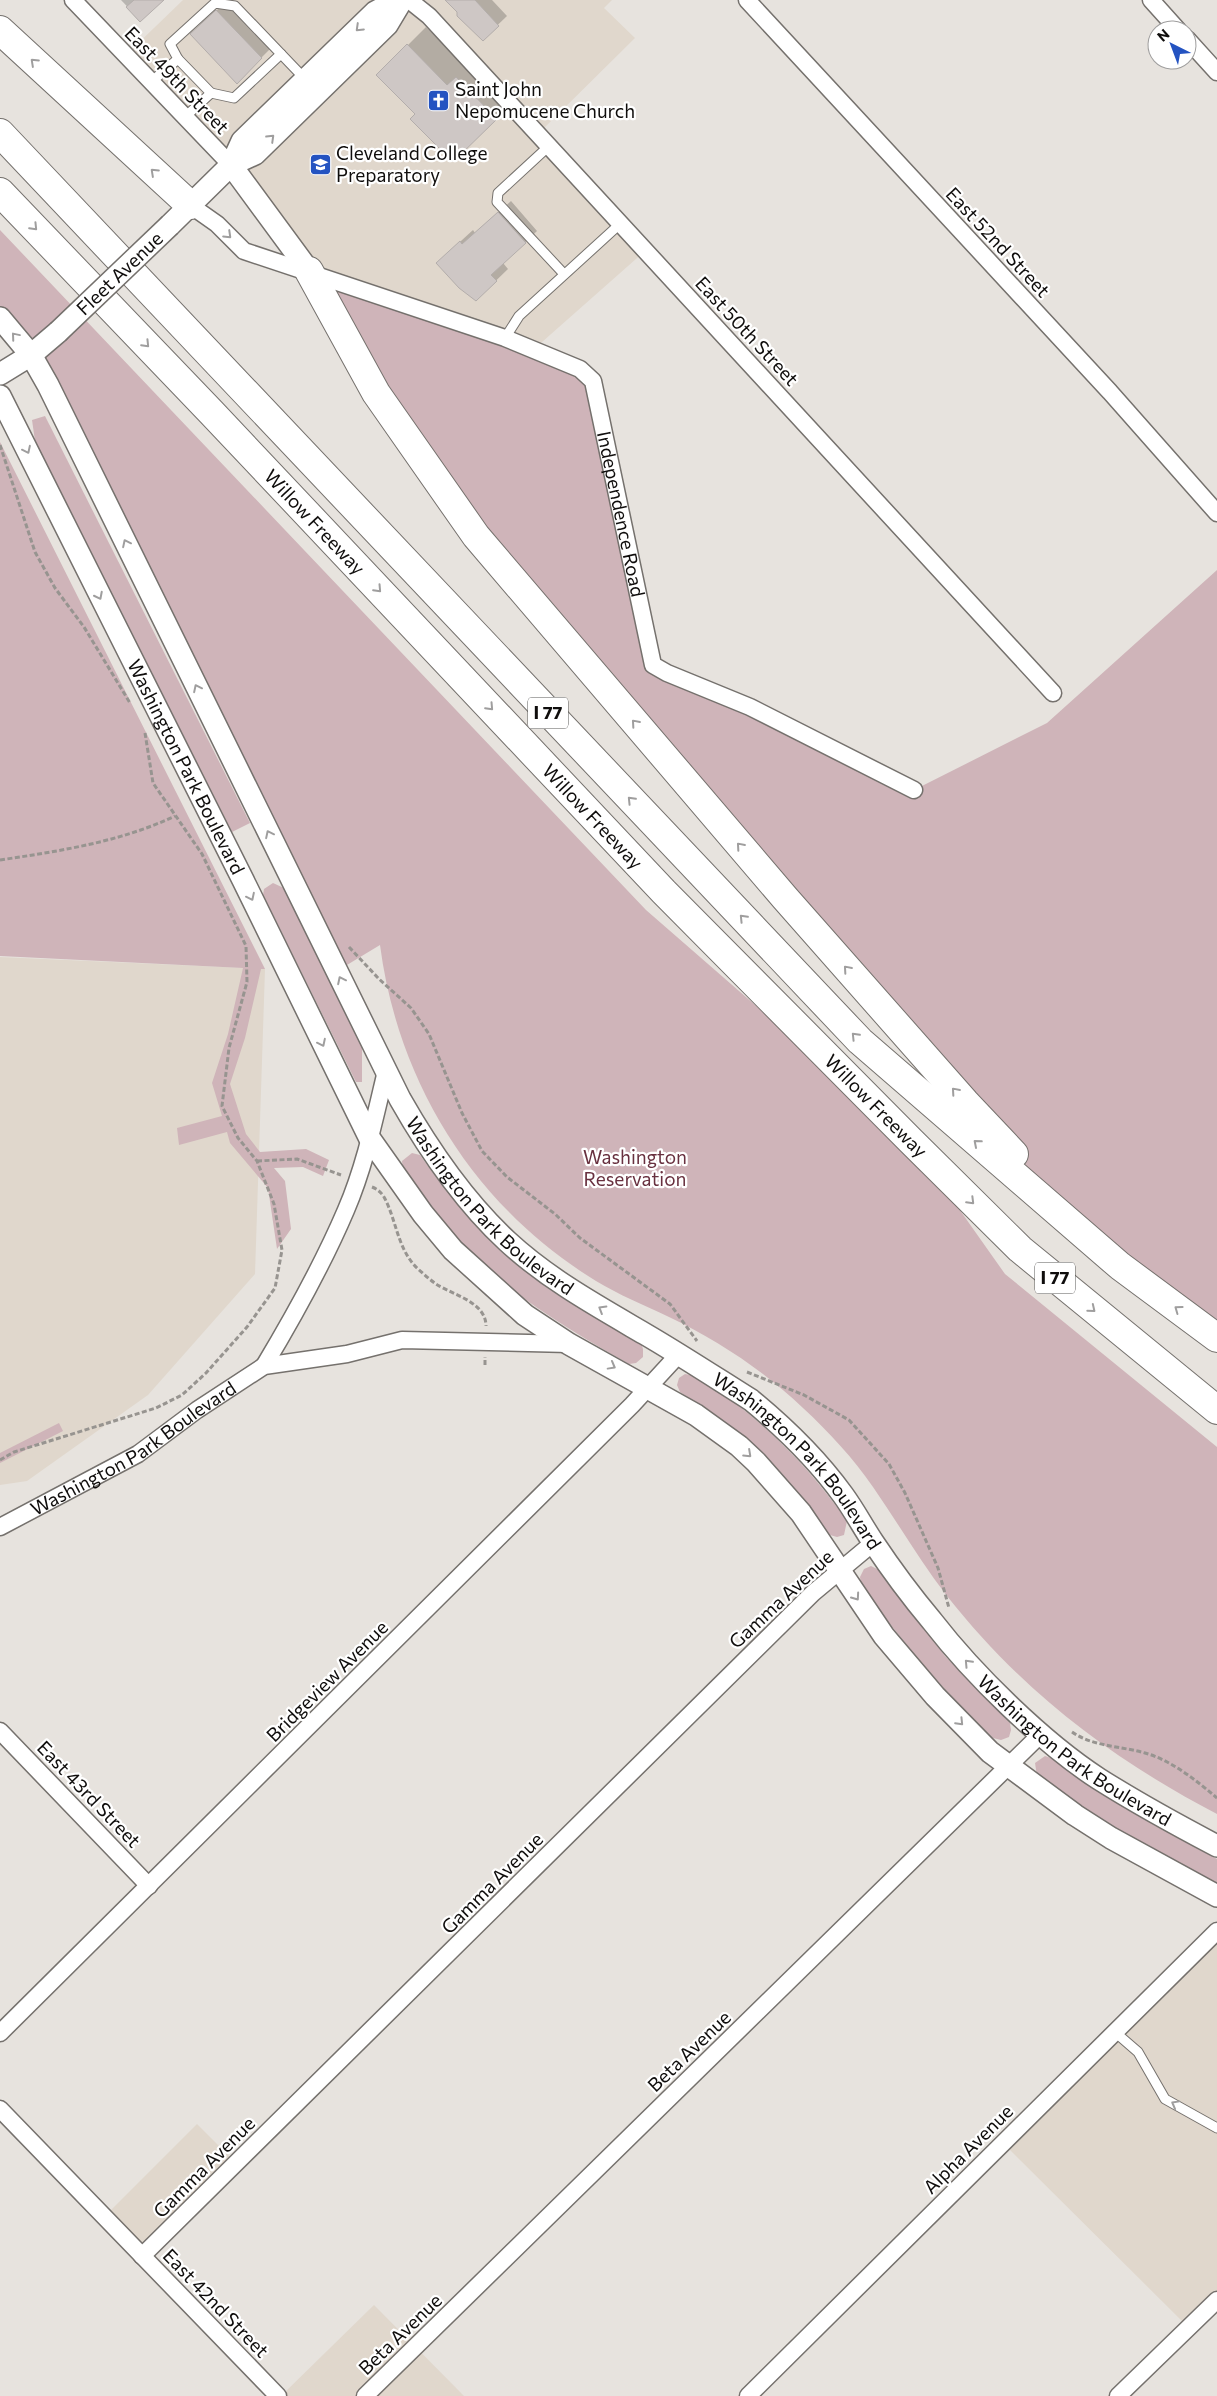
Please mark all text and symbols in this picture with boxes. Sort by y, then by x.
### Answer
north arrow [1147,20,1197,70]
street label: East 49th Street [120,21,234,138]
one-way arrow [356,22,365,31]
text: N [1153,25,1173,45]
one-way arrow [31,58,40,67]
place label: Saint John Nepomucene Church [455,77,635,122]
church icon: Saint John Nepomucene Church [427,88,451,112]
one-way arrow [265,135,274,144]
place label: Cleveland College Preparatory [336,141,488,186]
school or university icon: Cleveland College Preparatory [308,152,332,176]
one-way arrow [151,168,160,177]
street label: East 52nd Street [942,182,1055,302]
one-way arrow [28,221,37,230]
street label: Fleet Avenue [71,226,167,319]
one-way arrow [222,229,231,238]
street label: East 50th Street [691,271,804,390]
one-way arrow [12,333,21,342]
one-way arrow [140,338,149,347]
street label: Independence Road [593,429,650,599]
one-way arrow [21,445,31,454]
street label: Willow Freeway [260,464,370,579]
one-way arrow [121,539,132,548]
one-way arrow [372,583,381,592]
one-way arrow [93,590,103,599]
street label: Washington Park Boulevard [123,655,250,878]
one-way arrow [194,685,204,694]
road number: I 77 [528,698,568,728]
one-way arrow [484,702,493,711]
one-way arrow [632,719,641,728]
street label: Willow Freeway [538,759,648,874]
one-way arrow [628,797,637,806]
one-way arrow [265,830,276,839]
one-way arrow [738,843,746,852]
one-way arrow [245,892,255,901]
one-way arrow [740,915,749,924]
one-way arrow [844,965,853,974]
one-way arrow [337,976,348,985]
one-way arrow [852,1032,861,1041]
one-way arrow [316,1038,327,1047]
street label: Willow Freeway [820,1049,933,1162]
one-way arrow [951,1087,960,1096]
street label: Washington Park Boulevard [402,1112,578,1299]
one-way arrow [974,1140,983,1149]
park label: Washington Reservation [583,1145,687,1190]
one-way arrow [965,1195,974,1204]
road number: I 77 [1035,1262,1075,1294]
one-way arrow [1086,1303,1095,1312]
one-way arrow [599,1305,608,1315]
one-way arrow [1174,1306,1184,1315]
one-way arrow [606,1360,615,1370]
street label: Washington Park Boulevard [709,1367,887,1554]
street label: Washington Park Boulevard [26,1376,240,1520]
one-way arrow [742,1449,751,1458]
street label: Gamma Avenue [724,1545,837,1653]
one-way arrow [850,1591,859,1601]
street label: Bridgeview Avenue [261,1615,392,1746]
one-way arrow [965,1659,974,1668]
street label: Washington Park Boulevard [973,1670,1176,1830]
one-way arrow [955,1716,964,1725]
street label: East 43rd Street [33,1736,146,1852]
street label: Gamma Avenue [436,1827,547,1938]
street label: Beta Avenue [642,2005,735,2096]
street label: Alpha Avenue [918,2099,1017,2198]
one-way arrow [1171,2100,1180,2110]
street label: Gamma Avenue [148,2111,259,2222]
street label: East 42nd Street [159,2244,274,2362]
street label: Beta Avenue [353,2288,446,2379]

